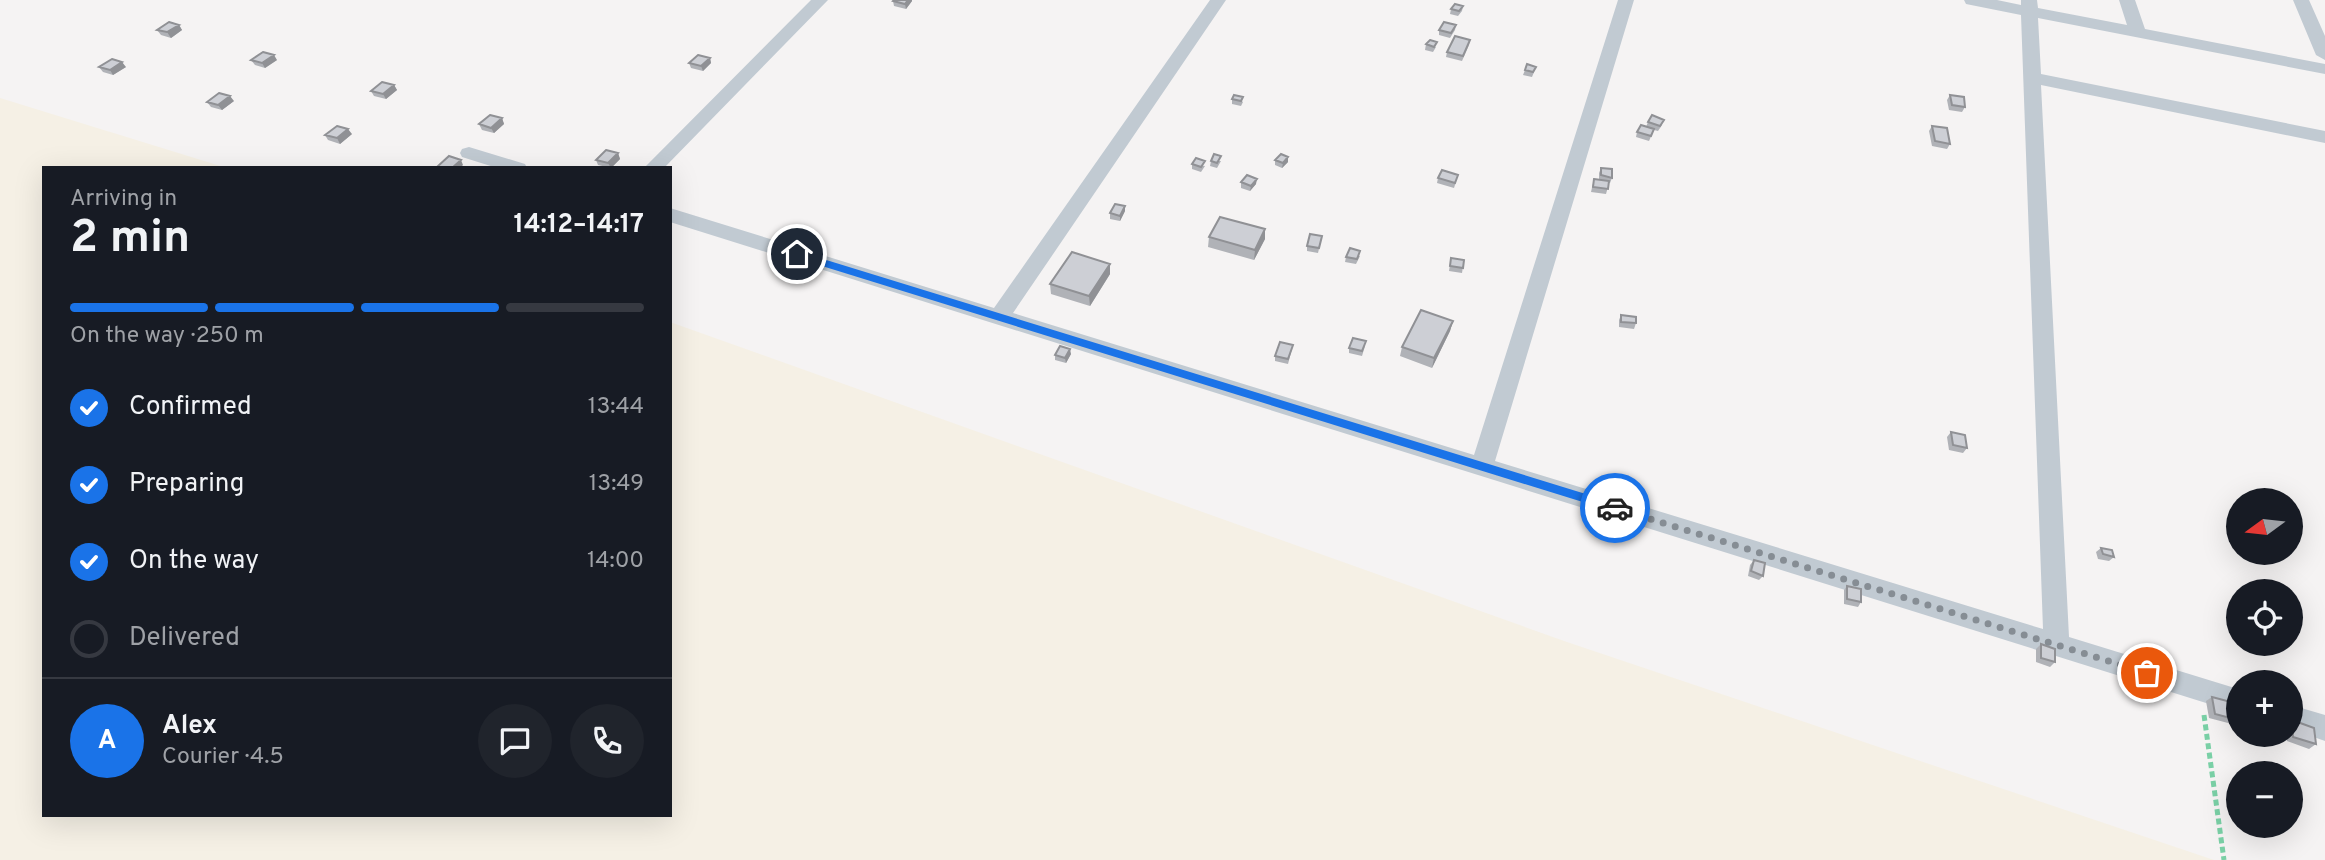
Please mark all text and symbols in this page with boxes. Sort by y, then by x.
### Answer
text: Arriving in [70,185,177,214]
text: 14:12–14:17 [513,209,644,242]
text: 2 min [70,210,190,269]
pin [767,224,827,284]
icon: home [778,235,816,273]
text: On the way · 250 m [70,322,264,351]
icon: check [70,389,108,427]
text: Confirmed [129,391,252,424]
text: 13:44 [588,393,644,422]
icon: check [70,466,108,504]
text: Preparing [129,468,244,501]
text: 13:49 [589,470,644,499]
courier [1580,473,1650,543]
north arrow [2226,488,2303,565]
map controls [2226,488,2303,838]
icon: car [1596,489,1634,527]
icon: check [70,543,108,581]
text: On the way [129,545,259,578]
text: 14:00 [587,547,644,576]
button: locate [2226,579,2303,656]
text: Delivered [129,622,240,655]
pin [2117,643,2177,703]
icon: bag [2128,654,2166,692]
button: + [2226,670,2303,747]
button: chat [478,704,552,778]
button: phone [570,704,644,778]
text: Alex [162,710,217,743]
text: A [98,725,116,758]
text: Courier · 4.5 [162,743,284,772]
button: − [2226,761,2303,838]

